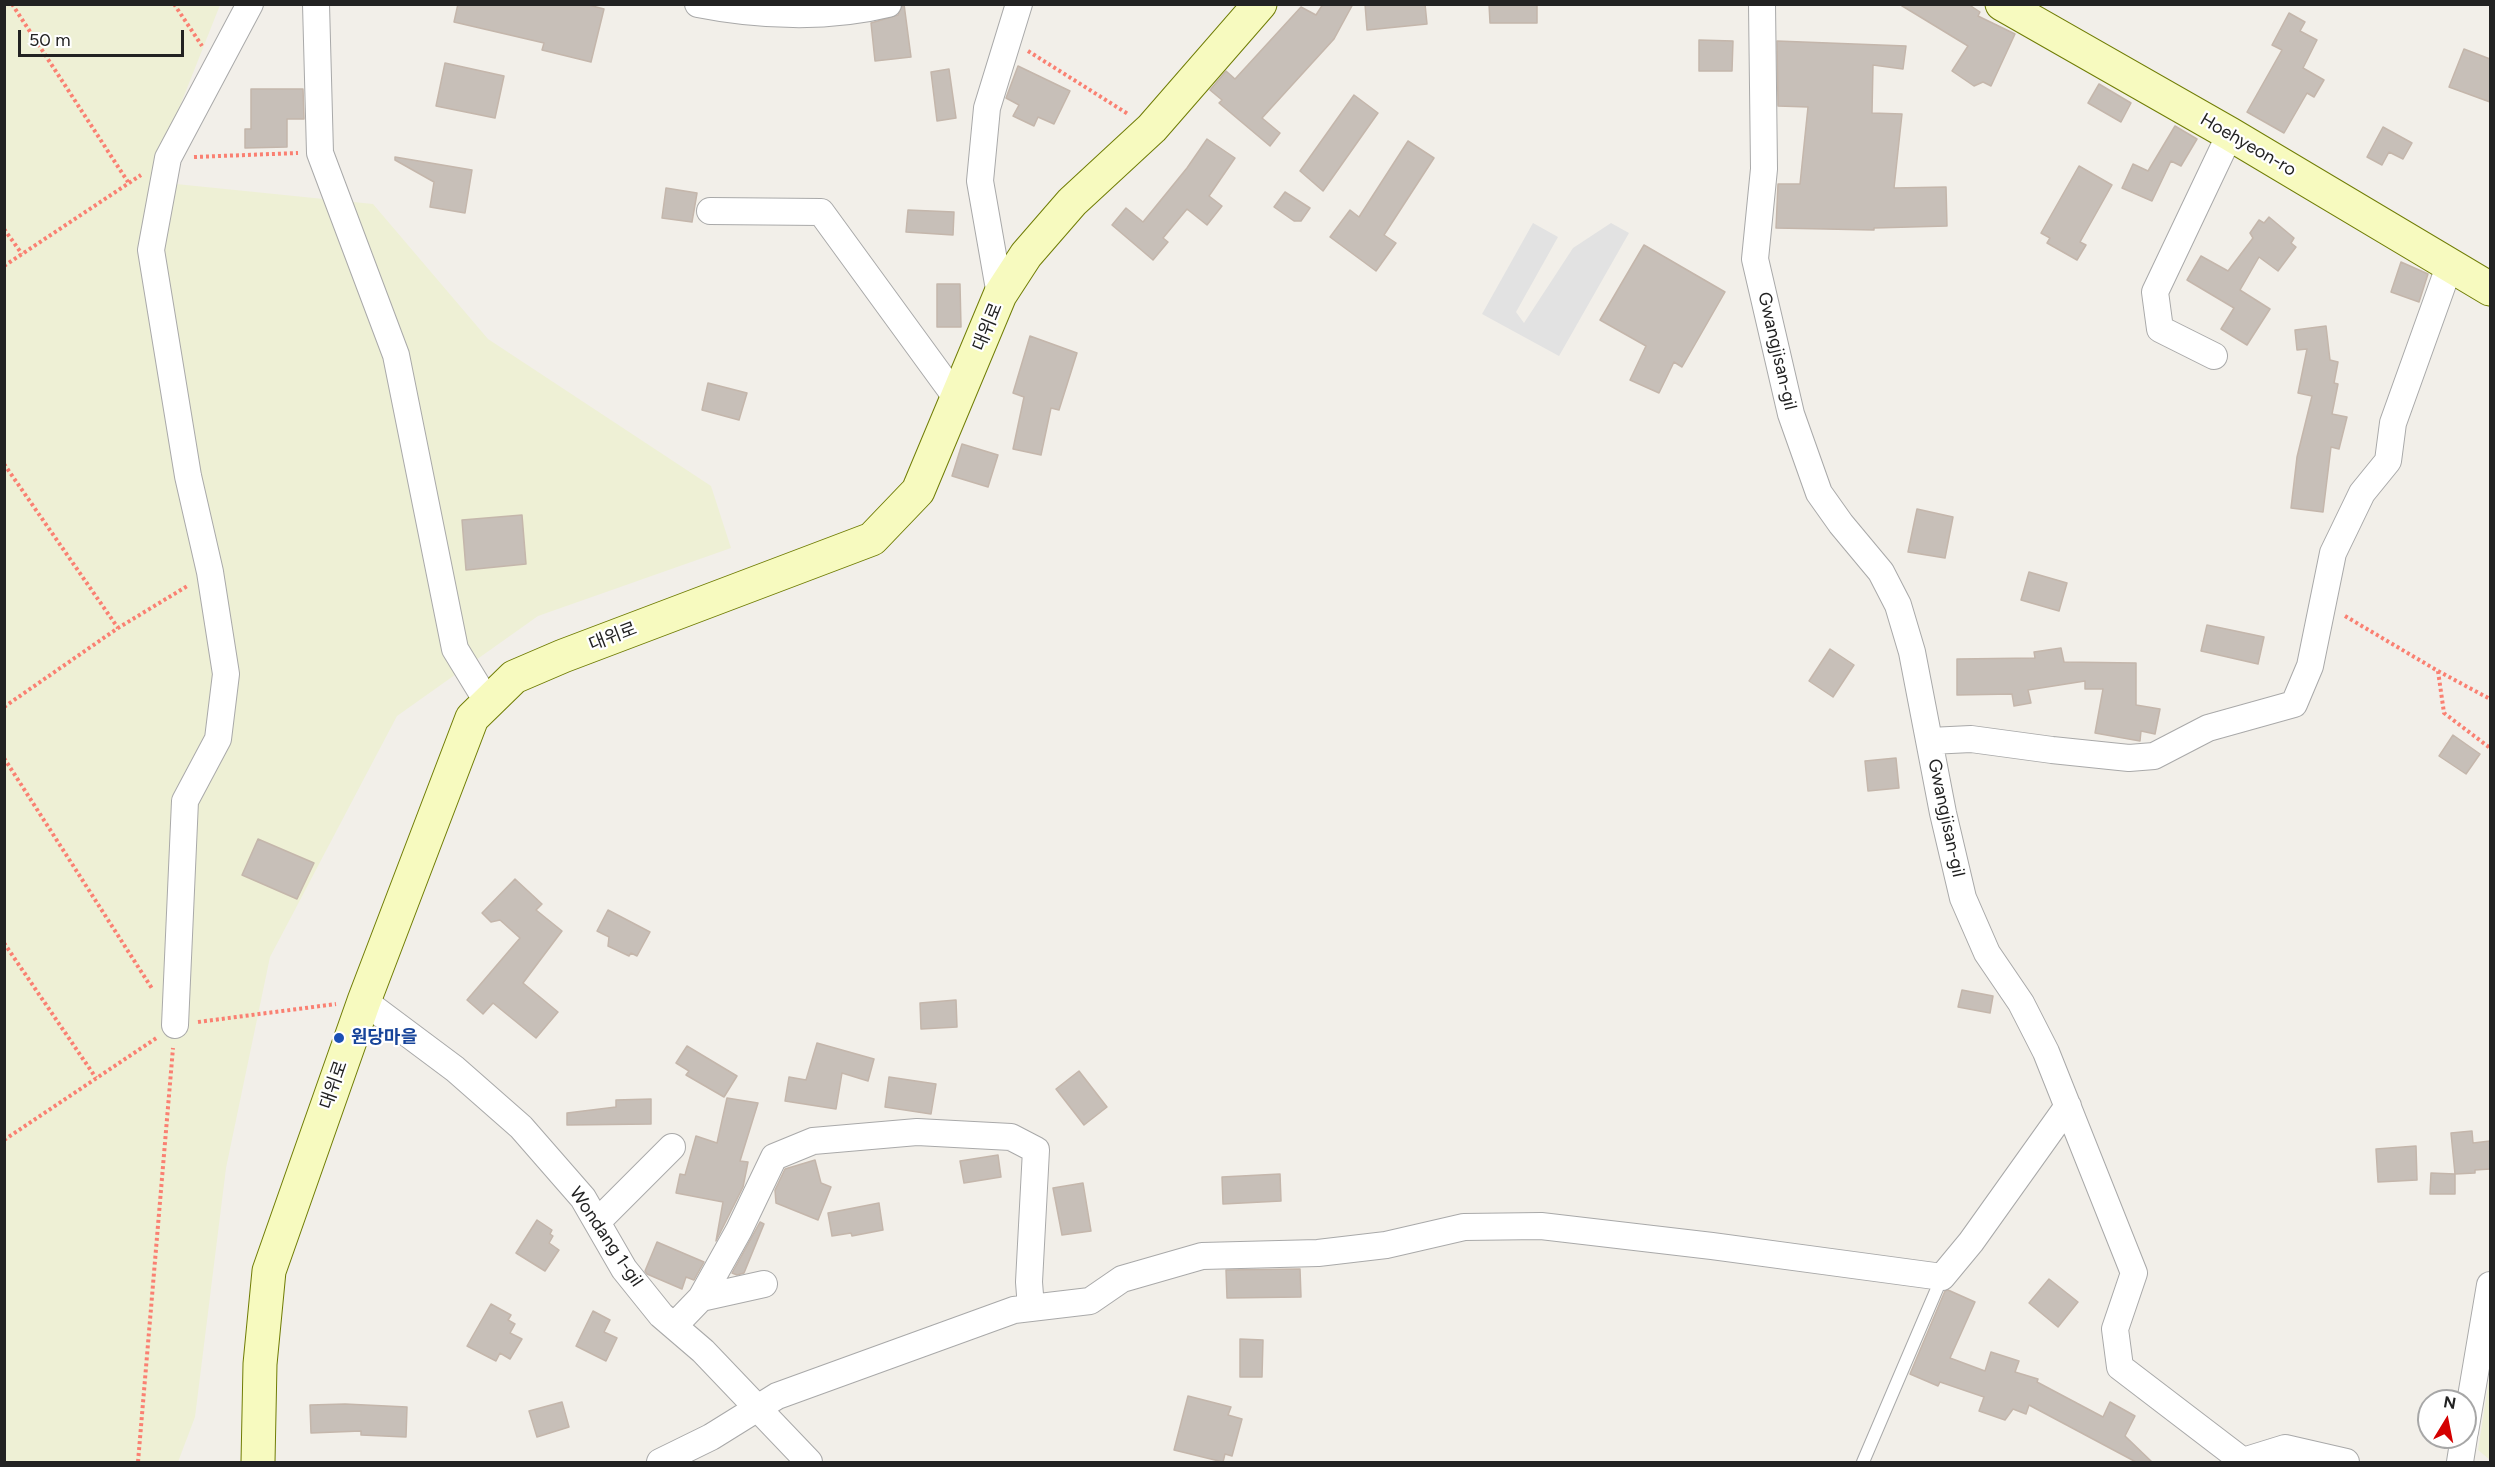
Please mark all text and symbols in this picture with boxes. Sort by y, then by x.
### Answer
scale bar [21,18,188,56]
text: 50 m [29,29,71,51]
street label: Hoehyeon-ro [2196,109,2300,181]
street label: Gwangjisan-gil [1753,290,1801,412]
street label: 대위로 [969,300,1007,354]
street label: 대위로 [586,618,640,656]
street label: Gwangjisan-gil [1923,757,1969,879]
place label: 원당마을 [351,1027,417,1049]
marker: 원당마을 [332,1031,346,1045]
street label: 대위로 [316,1058,352,1112]
street label: Wondang 1-gil [565,1183,647,1291]
north arrow [2417,1389,2477,1449]
text: N [2442,1392,2458,1413]

